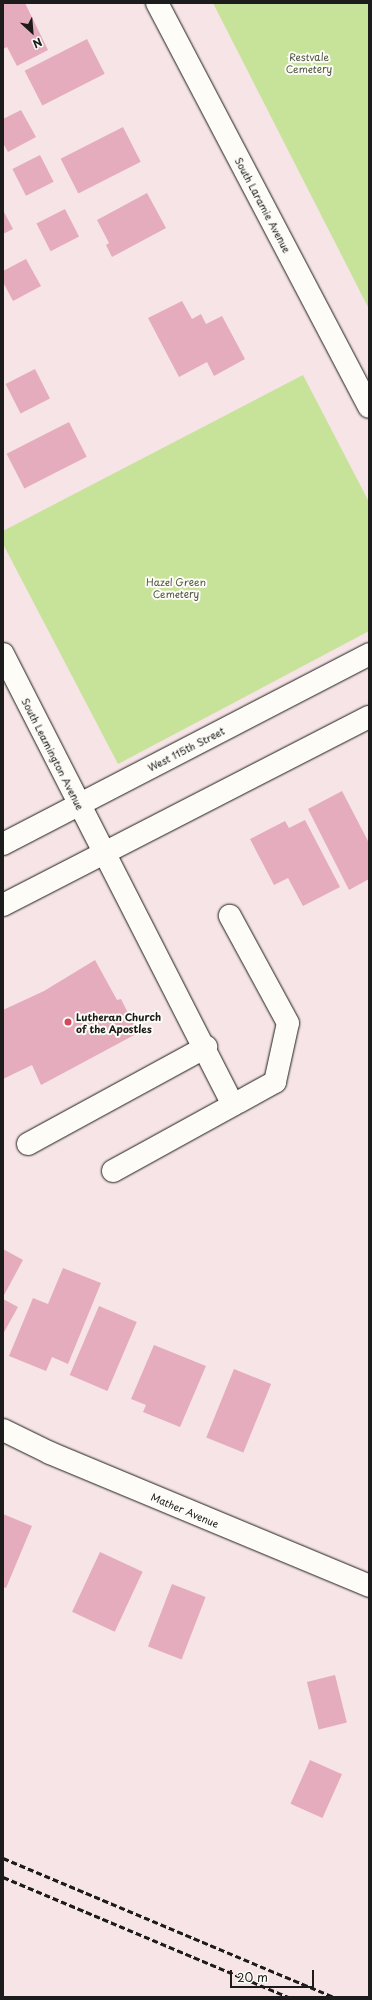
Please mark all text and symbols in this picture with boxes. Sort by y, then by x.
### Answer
north arrow [12,12,52,52]
text: N [30,34,45,53]
park label: Restvale Cemetery [286,50,332,74]
street label: South Laramie Avenue [233,155,293,255]
park label: Hazel Green Cemetery [146,575,206,598]
street label: South Leamington Avenue [19,696,87,812]
street label: West 115th Street [146,724,226,774]
place label: Lutheran Church of the Apostles [76,1010,161,1034]
marker: Lutheran Church of the Apostles [63,1017,73,1027]
street label: Mather Avenue [149,1490,221,1530]
scale bar [232,1962,316,1988]
text: 20 m [237,1968,268,1986]

